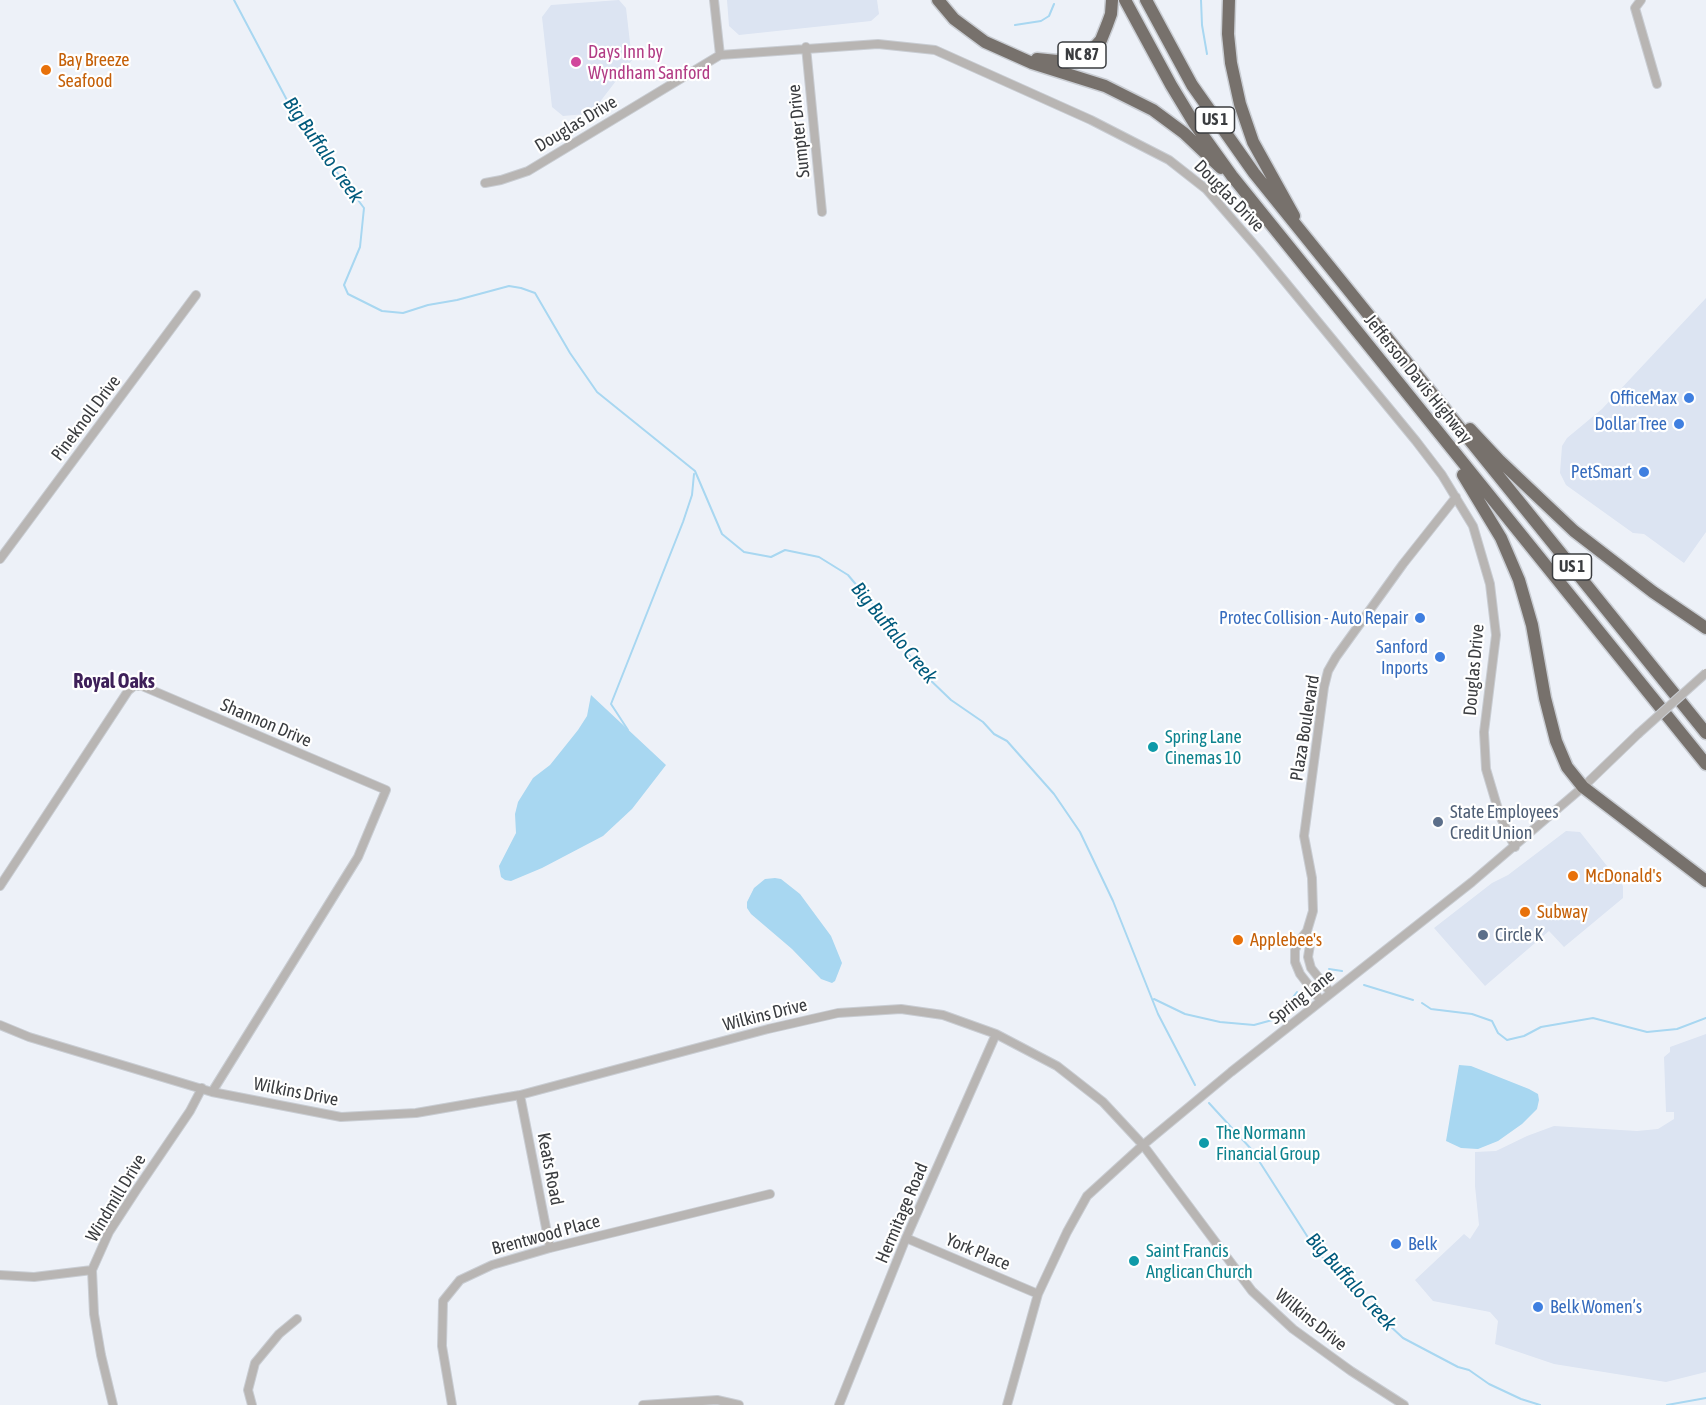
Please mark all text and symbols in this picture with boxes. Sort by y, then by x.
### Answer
place label: Days Inn by Wyndham Sanford [588,41,710,84]
road number: NC 87 [1058,42,1106,68]
place label: Bay Breeze Seafood [58,49,129,92]
marker: Days Inn by Wyndham Sanford [569,55,583,69]
marker: Bay Breeze Seafood [39,63,53,77]
street label: Sumpter Drive [783,83,815,179]
street label: Douglas Drive [531,91,621,157]
water label: Big Buffalo Creek [278,93,368,207]
road number: US 1 [1196,107,1234,133]
street label: Douglas Drive [1189,155,1269,237]
street label: Jefferson Davis Highway [1359,310,1477,448]
street label: Pineknoll Drive [47,371,125,465]
place label: OfficeMax [1610,387,1677,409]
marker: OfficeMax [1682,391,1696,405]
place label: Dollar Tree [1594,413,1667,435]
marker: Dollar Tree [1672,417,1686,431]
place label: PetSmart [1571,461,1632,483]
marker: PetSmart [1637,465,1651,479]
road number: US 1 [1552,554,1592,580]
water label: Big Buffalo Creek [846,577,942,689]
place label: Protec Collision - Auto Repair [1219,607,1408,629]
marker: Protec Collision - Auto Repair [1413,611,1427,625]
street label: Douglas Drive [1459,623,1489,717]
place label: Sanford Inports [1376,636,1428,678]
marker: Sanford Inports [1433,650,1447,664]
district label: Royal Oaks [73,670,155,694]
street label: Plaza Boulevard [1286,673,1324,783]
street label: Shannon Drive [217,694,315,752]
place label: Spring Lane Cinemas 10 [1165,726,1242,768]
marker: Spring Lane Cinemas 10 [1146,740,1160,754]
place label: State Employees Credit Union [1450,801,1559,844]
marker: State Employees Credit Union [1431,815,1445,829]
place label: McDonald's [1585,865,1662,887]
marker: McDonald's [1566,869,1580,883]
place label: Subway [1537,901,1588,923]
marker: Subway [1518,905,1532,919]
place label: Circle K [1495,924,1543,946]
marker: Circle K [1476,928,1490,942]
place label: Applebee's [1250,929,1322,951]
marker: Applebee's [1231,933,1245,947]
street label: Spring Lane [1265,965,1339,1029]
street label: Wilkins Drive [721,994,809,1036]
street label: Wilkins Drive [252,1073,340,1111]
place label: The Normann Financial Group [1216,1122,1320,1164]
street label: Keats Road [532,1131,568,1207]
marker: The Normann Financial Group [1197,1136,1211,1150]
street label: Windmill Drive [81,1150,151,1246]
street label: Hermitage Road [871,1160,933,1266]
street label: Brentwood Place [489,1210,603,1260]
water label: Big Buffalo Creek [1301,1228,1401,1336]
street label: York Place [943,1229,1013,1275]
place label: Belk [1408,1233,1437,1255]
marker: Belk [1389,1237,1403,1251]
place label: Saint Francis Anglican Church [1146,1240,1253,1282]
marker: Saint Francis Anglican Church [1127,1254,1141,1268]
street label: Wilkins Drive [1271,1285,1351,1355]
place label: Belk Women’s [1550,1296,1642,1318]
marker: Belk Women’s [1531,1300,1545,1314]

